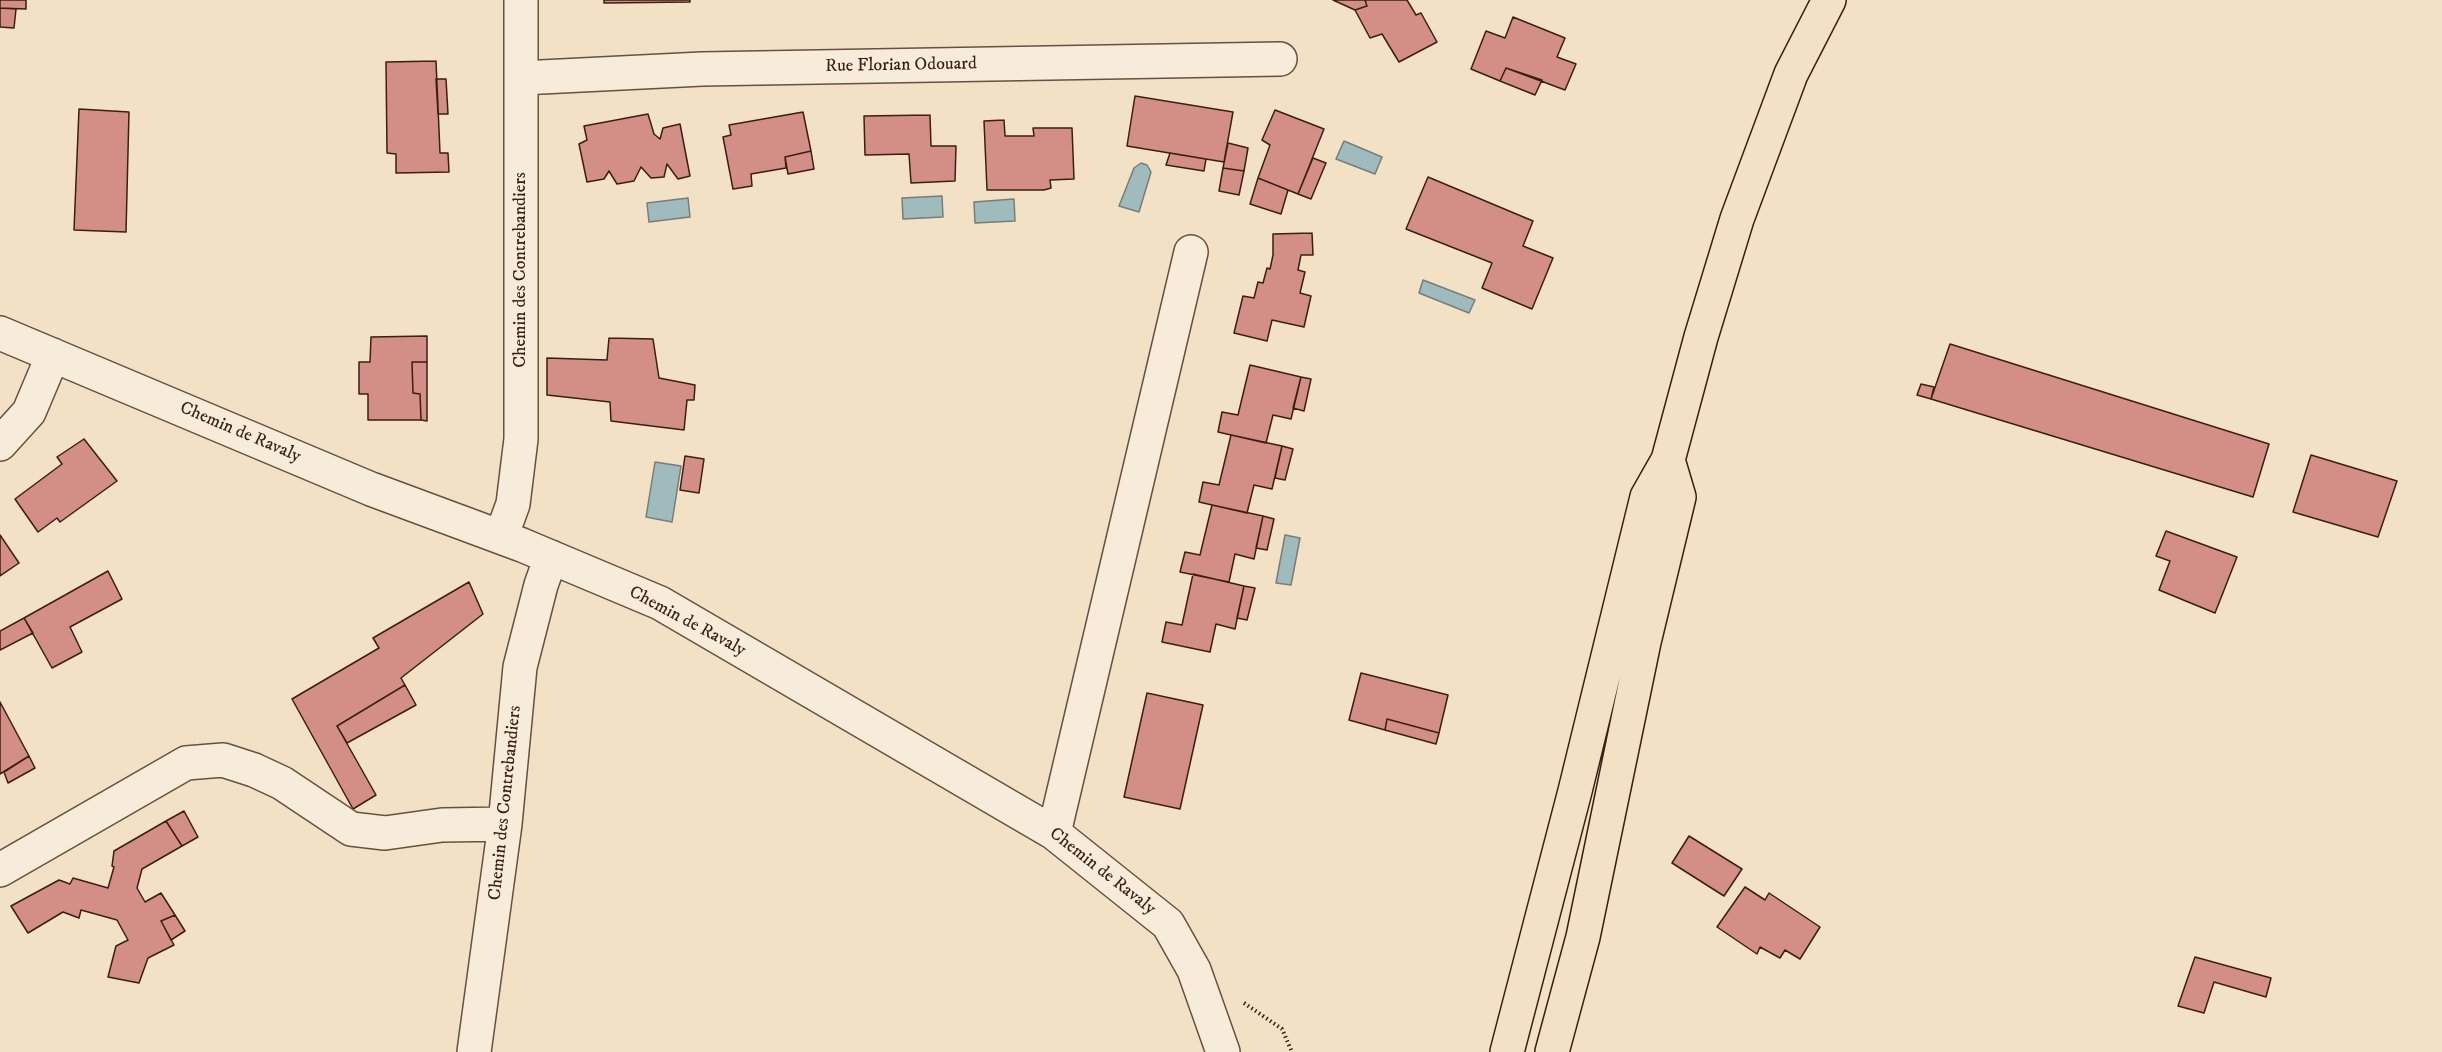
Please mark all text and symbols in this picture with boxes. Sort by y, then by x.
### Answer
street label: Rue Florian Odouard [825,54,977,78]
street label: Chemin des Contrebandiers [510,172,532,368]
street label: Chemin de Ravaly [176,398,304,468]
street label: Chemin de Ravaly [625,582,749,662]
street label: Chemin des Contrebandiers [485,705,527,901]
street label: Chemin de Ravaly [1044,824,1160,920]

